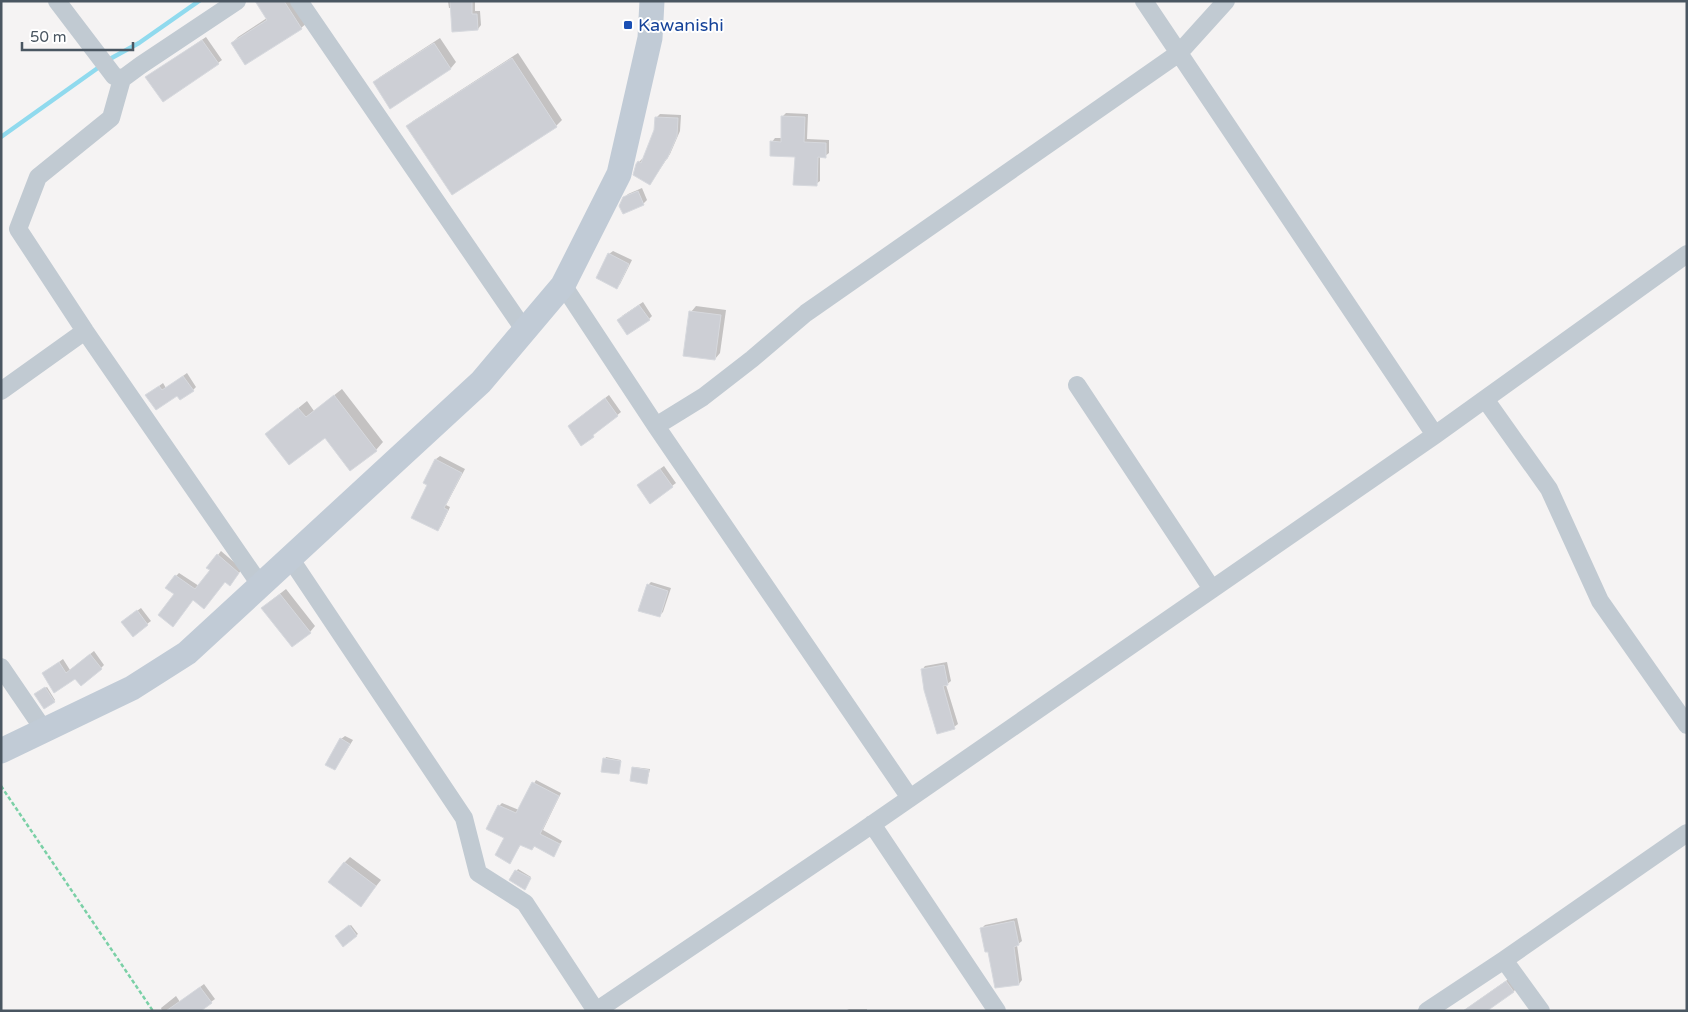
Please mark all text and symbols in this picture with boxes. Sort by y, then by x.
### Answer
place label: Kawanishi [638,14,724,36]
marker: Kawanishi [622,19,634,31]
scale bar [22,20,134,52]
text: 50 m [30,28,67,46]

